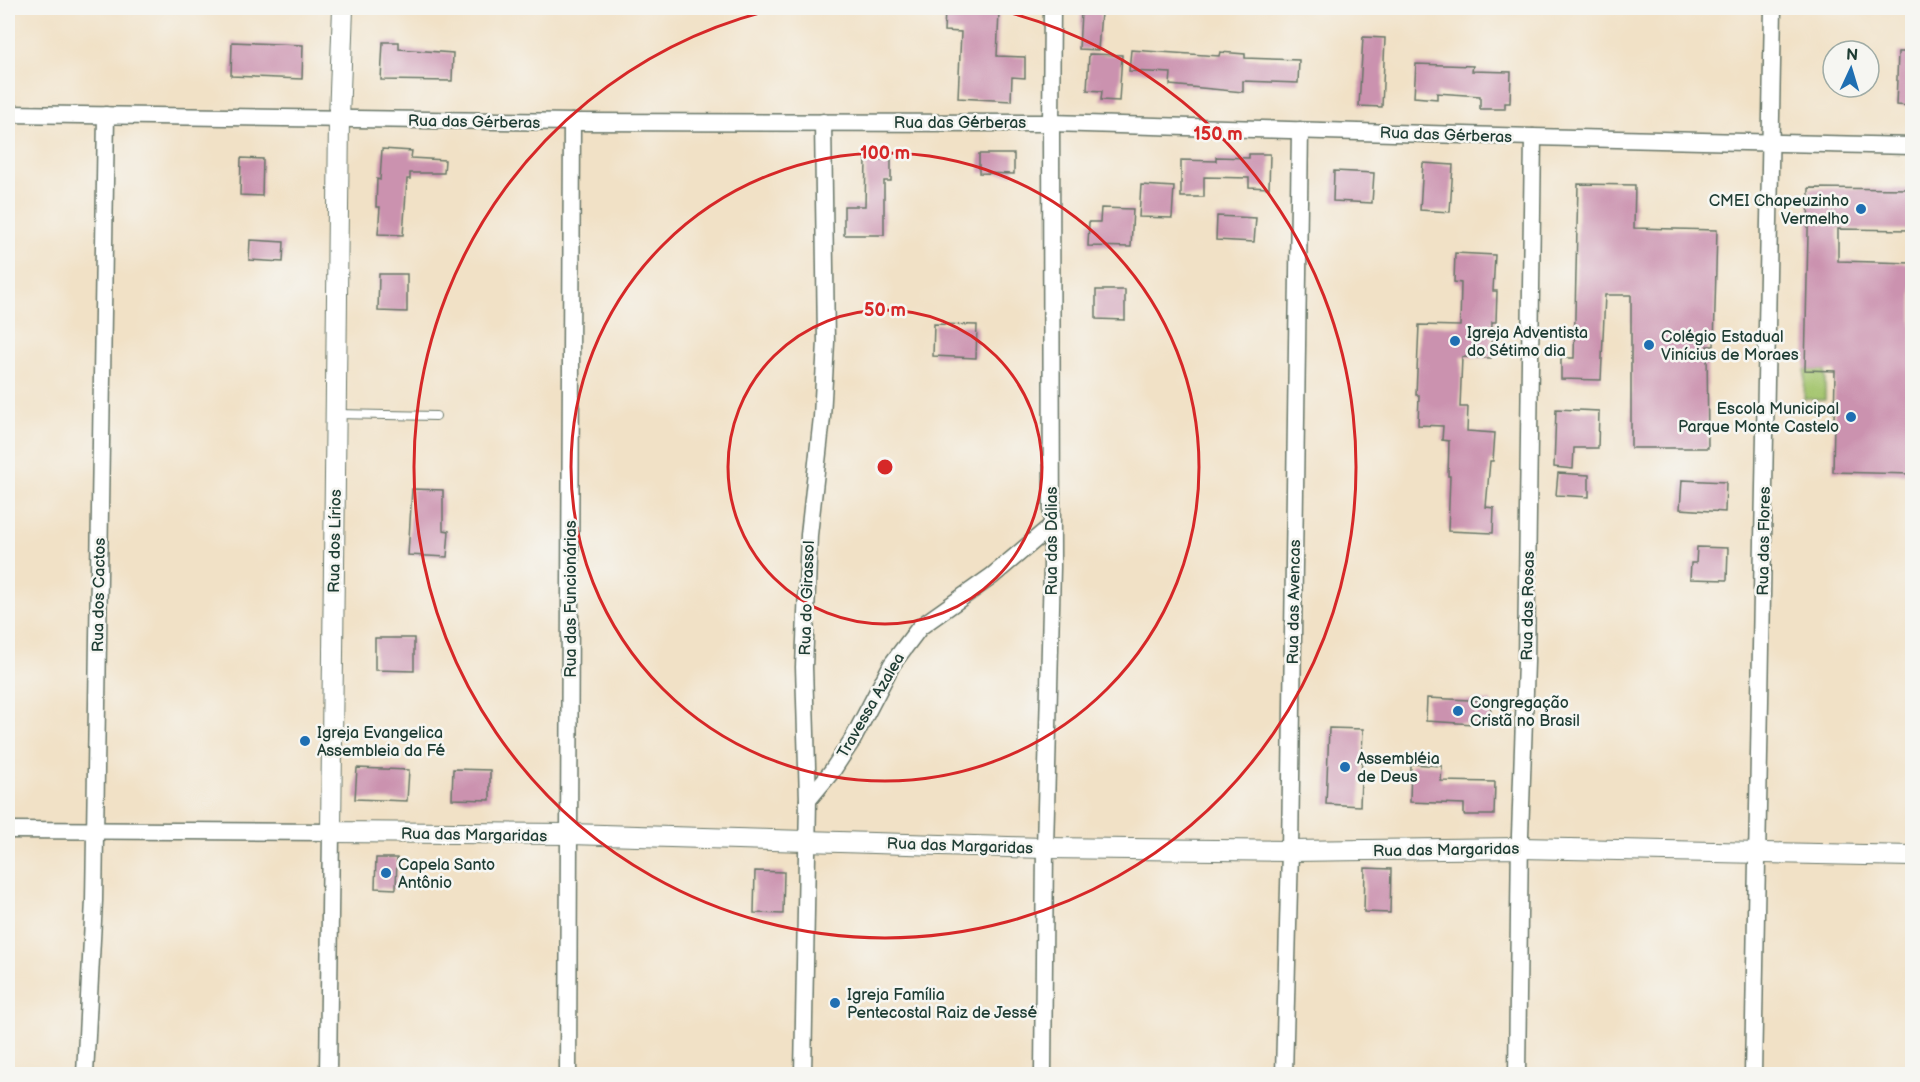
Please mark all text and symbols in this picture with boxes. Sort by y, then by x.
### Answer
north arrow [1821,39,1881,99]
text: N [1845,46,1859,65]
street label: Rua das Gérberas [408,112,540,133]
street label: Rua das Gérberas [894,114,1026,133]
text: 150 m [1193,124,1243,145]
street label: Rua das Gérberas [1379,124,1513,147]
text: 100 m [860,143,910,164]
place label: CMEI Chapeuzinho Vermelho [1709,192,1849,229]
marker: CMEI Chapeuzinho Vermelho [1854,202,1868,216]
text: 50 m [864,300,906,321]
place label: Igreja Adventista do Sétimo dia [1467,324,1588,361]
place label: Colégio Estadual Vinícius de Moraes [1661,328,1799,365]
marker: Igreja Adventista do Sétimo dia [1448,334,1462,348]
marker: Colégio Estadual Vinícius de Moraes [1642,338,1656,352]
place label: Escola Municipal Parque Monte Castelo [1678,400,1839,437]
marker: Escola Municipal Parque Monte Castelo [1844,410,1858,424]
centre of rings [875,457,895,477]
street label: Rua das Dálias [1043,486,1062,595]
street label: Rua das Flores [1754,486,1775,596]
street label: Rua dos Lírios [325,489,346,593]
street label: Rua das Funcionárias [562,520,581,678]
street label: Rua dos Cactos [89,538,110,652]
street label: Rua das Avencas [1284,539,1305,665]
street label: Rua do Girassol [796,540,819,656]
street label: Rua das Rosas [1518,551,1539,661]
street label: Travessa Azalea [834,650,909,762]
place label: Congregação Cristã no Brasil [1470,694,1580,731]
marker: Congregação Cristã no Brasil [1451,704,1465,718]
place label: Igreja Evangelica Assembleia da Fé [317,724,446,761]
marker: Igreja Evangelica Assembleia da Fé [298,734,312,748]
place label: Assembléia de Deus [1357,750,1440,787]
marker: Assembléia de Deus [1338,760,1352,774]
street label: Rua das Margaridas [401,825,547,846]
street label: Rua das Margaridas [886,834,1034,859]
street label: Rua das Margaridas [1373,840,1519,861]
place label: Capela Santo Antônio [398,856,495,893]
marker: Capela Santo Antônio [379,866,393,880]
place label: Igreja Família Pentecostal Raiz de Jessé [847,986,1037,1023]
marker: Igreja Família Pentecostal Raiz de Jessé [828,996,842,1010]

